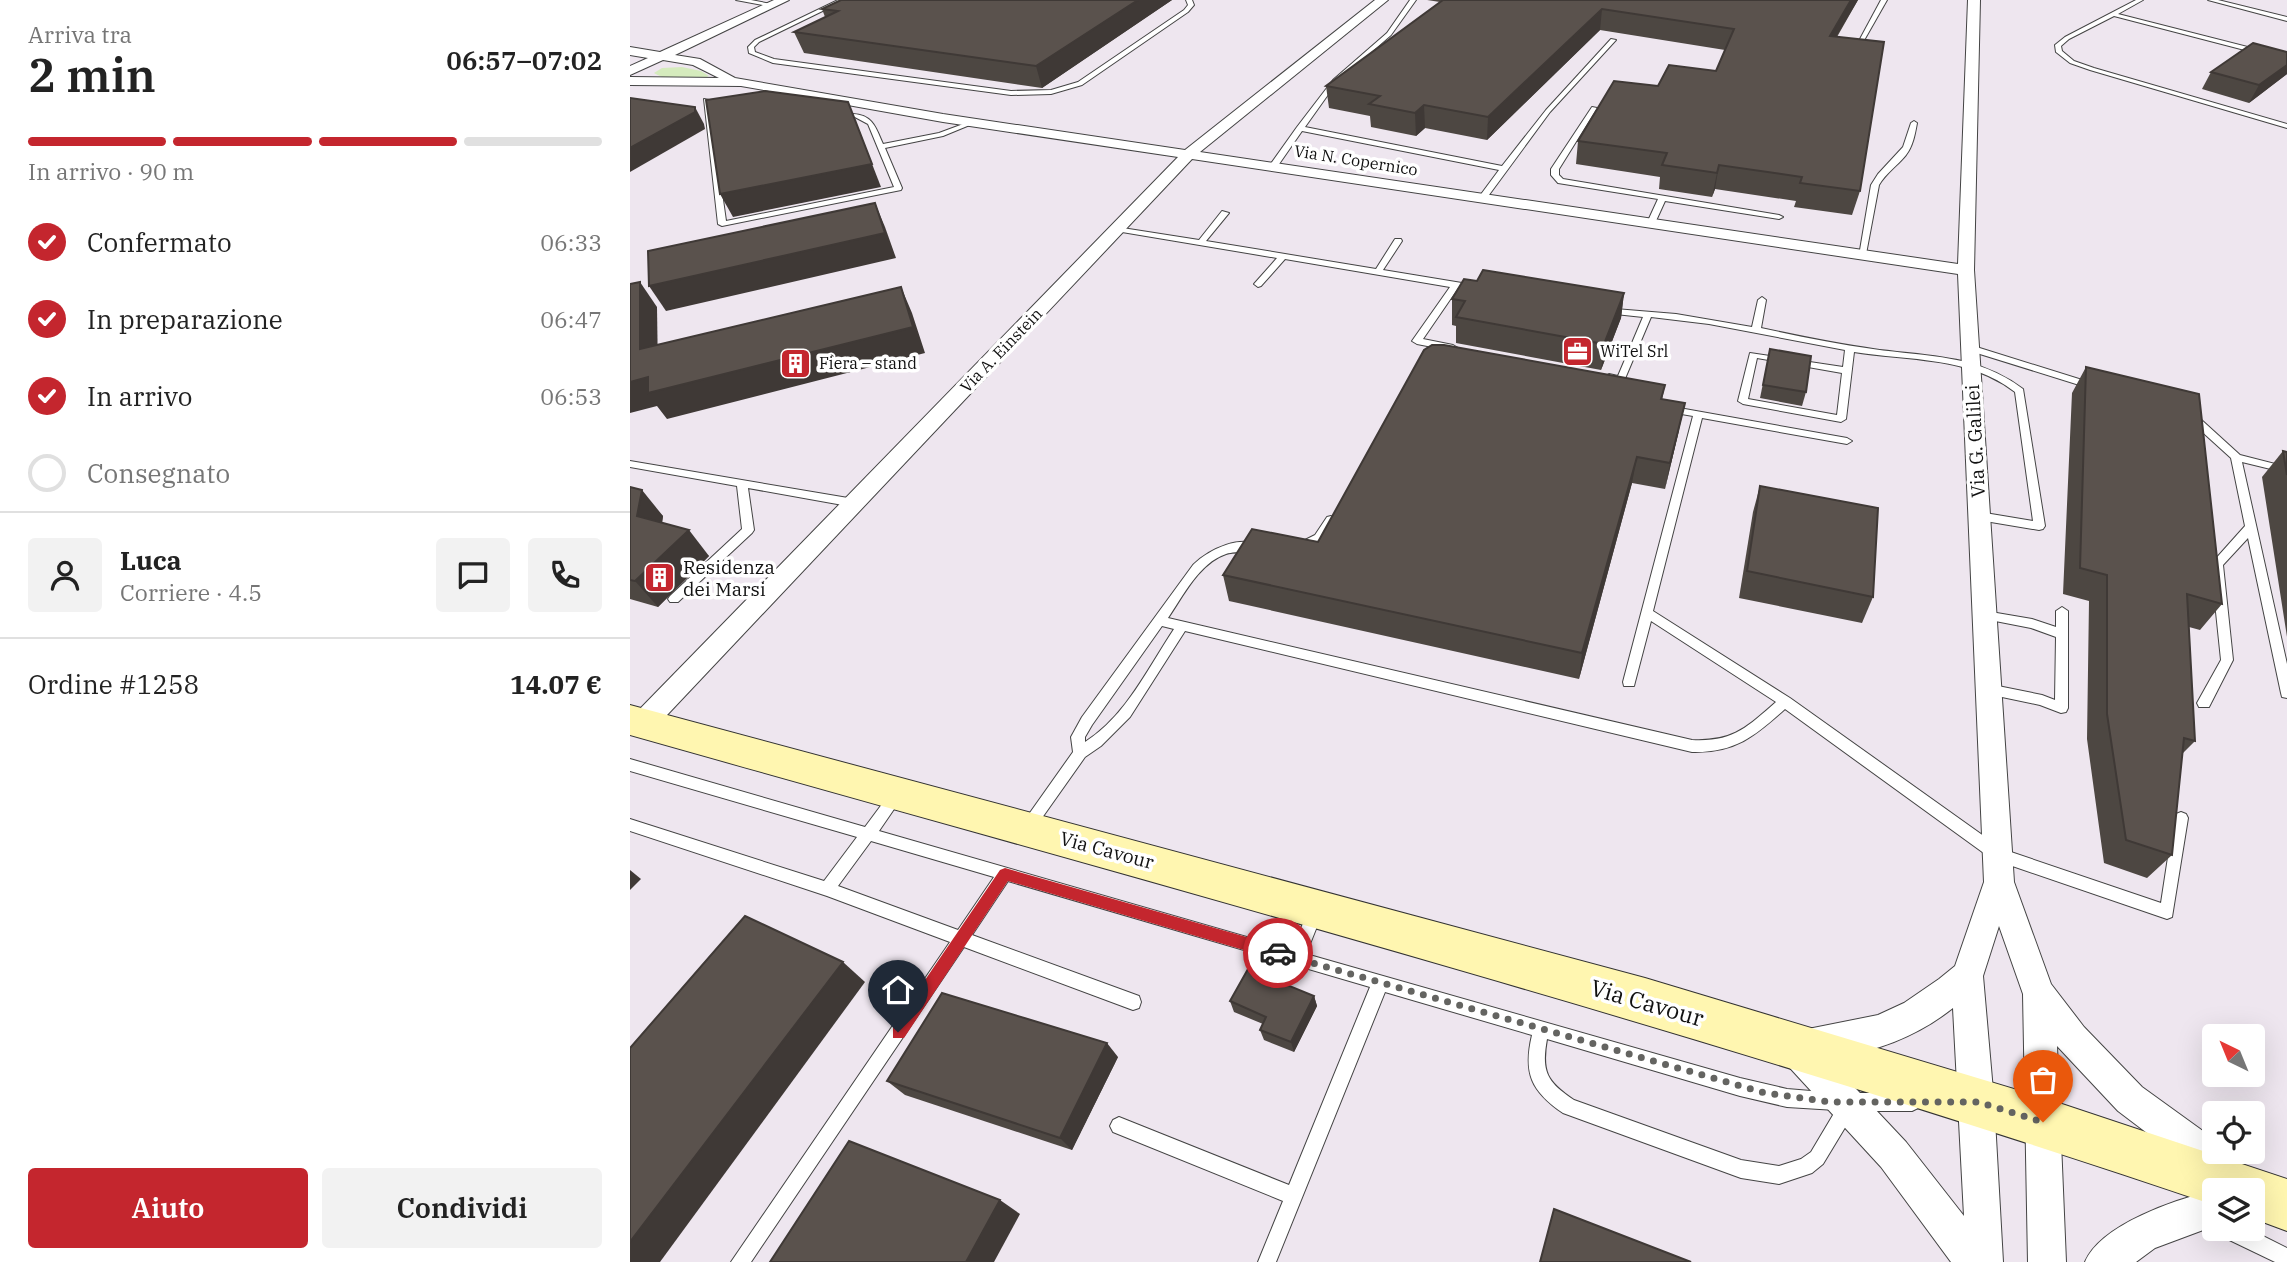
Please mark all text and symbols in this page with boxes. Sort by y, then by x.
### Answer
text: Arriva tra [28,19,132,49]
text: 06:57–07:02 [446,43,602,77]
text: 2 min [28,45,156,105]
street label: Via N. Copernico [1293,140,1419,180]
text: In arrivo · 90 m [28,156,194,186]
icon: check [28,223,66,261]
text: Confermato [87,225,232,259]
text: 06:33 [540,227,602,257]
icon: check [28,300,66,338]
text: In preparazione [87,302,283,336]
text: 06:47 [540,304,602,334]
street label: Via A. Einstein [956,304,1046,396]
office icon: WiTel Srl [1560,334,1594,368]
place label: WiTel Srl [1600,341,1669,361]
building icon: Fiera – stand [779,346,813,380]
place label: Fiera – stand [819,353,917,373]
icon: check [28,377,66,415]
text: In arrivo [87,379,192,413]
text: 06:53 [540,381,602,411]
street label: Via G. Galilei [1960,384,1990,498]
text: Consegnato [87,456,230,490]
button: person [28,538,102,612]
button: chat [436,538,510,612]
button: phone [528,538,602,612]
text: Luca [120,543,182,577]
place label: Residenza dei Marsi [683,555,775,601]
building icon: Residenza dei Marsi [643,561,677,595]
text: Corriere · 4.5 [120,577,262,607]
text: Ordine #1258 [28,667,199,701]
text: 14.07 € [510,667,602,701]
street label: Via Cavour [1057,826,1157,874]
courier [1243,918,1313,988]
icon: car [1259,934,1297,972]
pin [868,960,928,1032]
icon: home [879,971,917,1009]
street label: Via Cavour [1587,972,1707,1032]
north arrow [2202,1024,2264,1087]
map controls [2202,1024,2265,1241]
pin [2013,1050,2073,1122]
icon: bag [2024,1061,2062,1099]
button: locate [2202,1101,2265,1164]
button: Aiuto [28,1168,308,1248]
button: Condividi [322,1168,602,1248]
button: layers [2202,1178,2265,1241]

